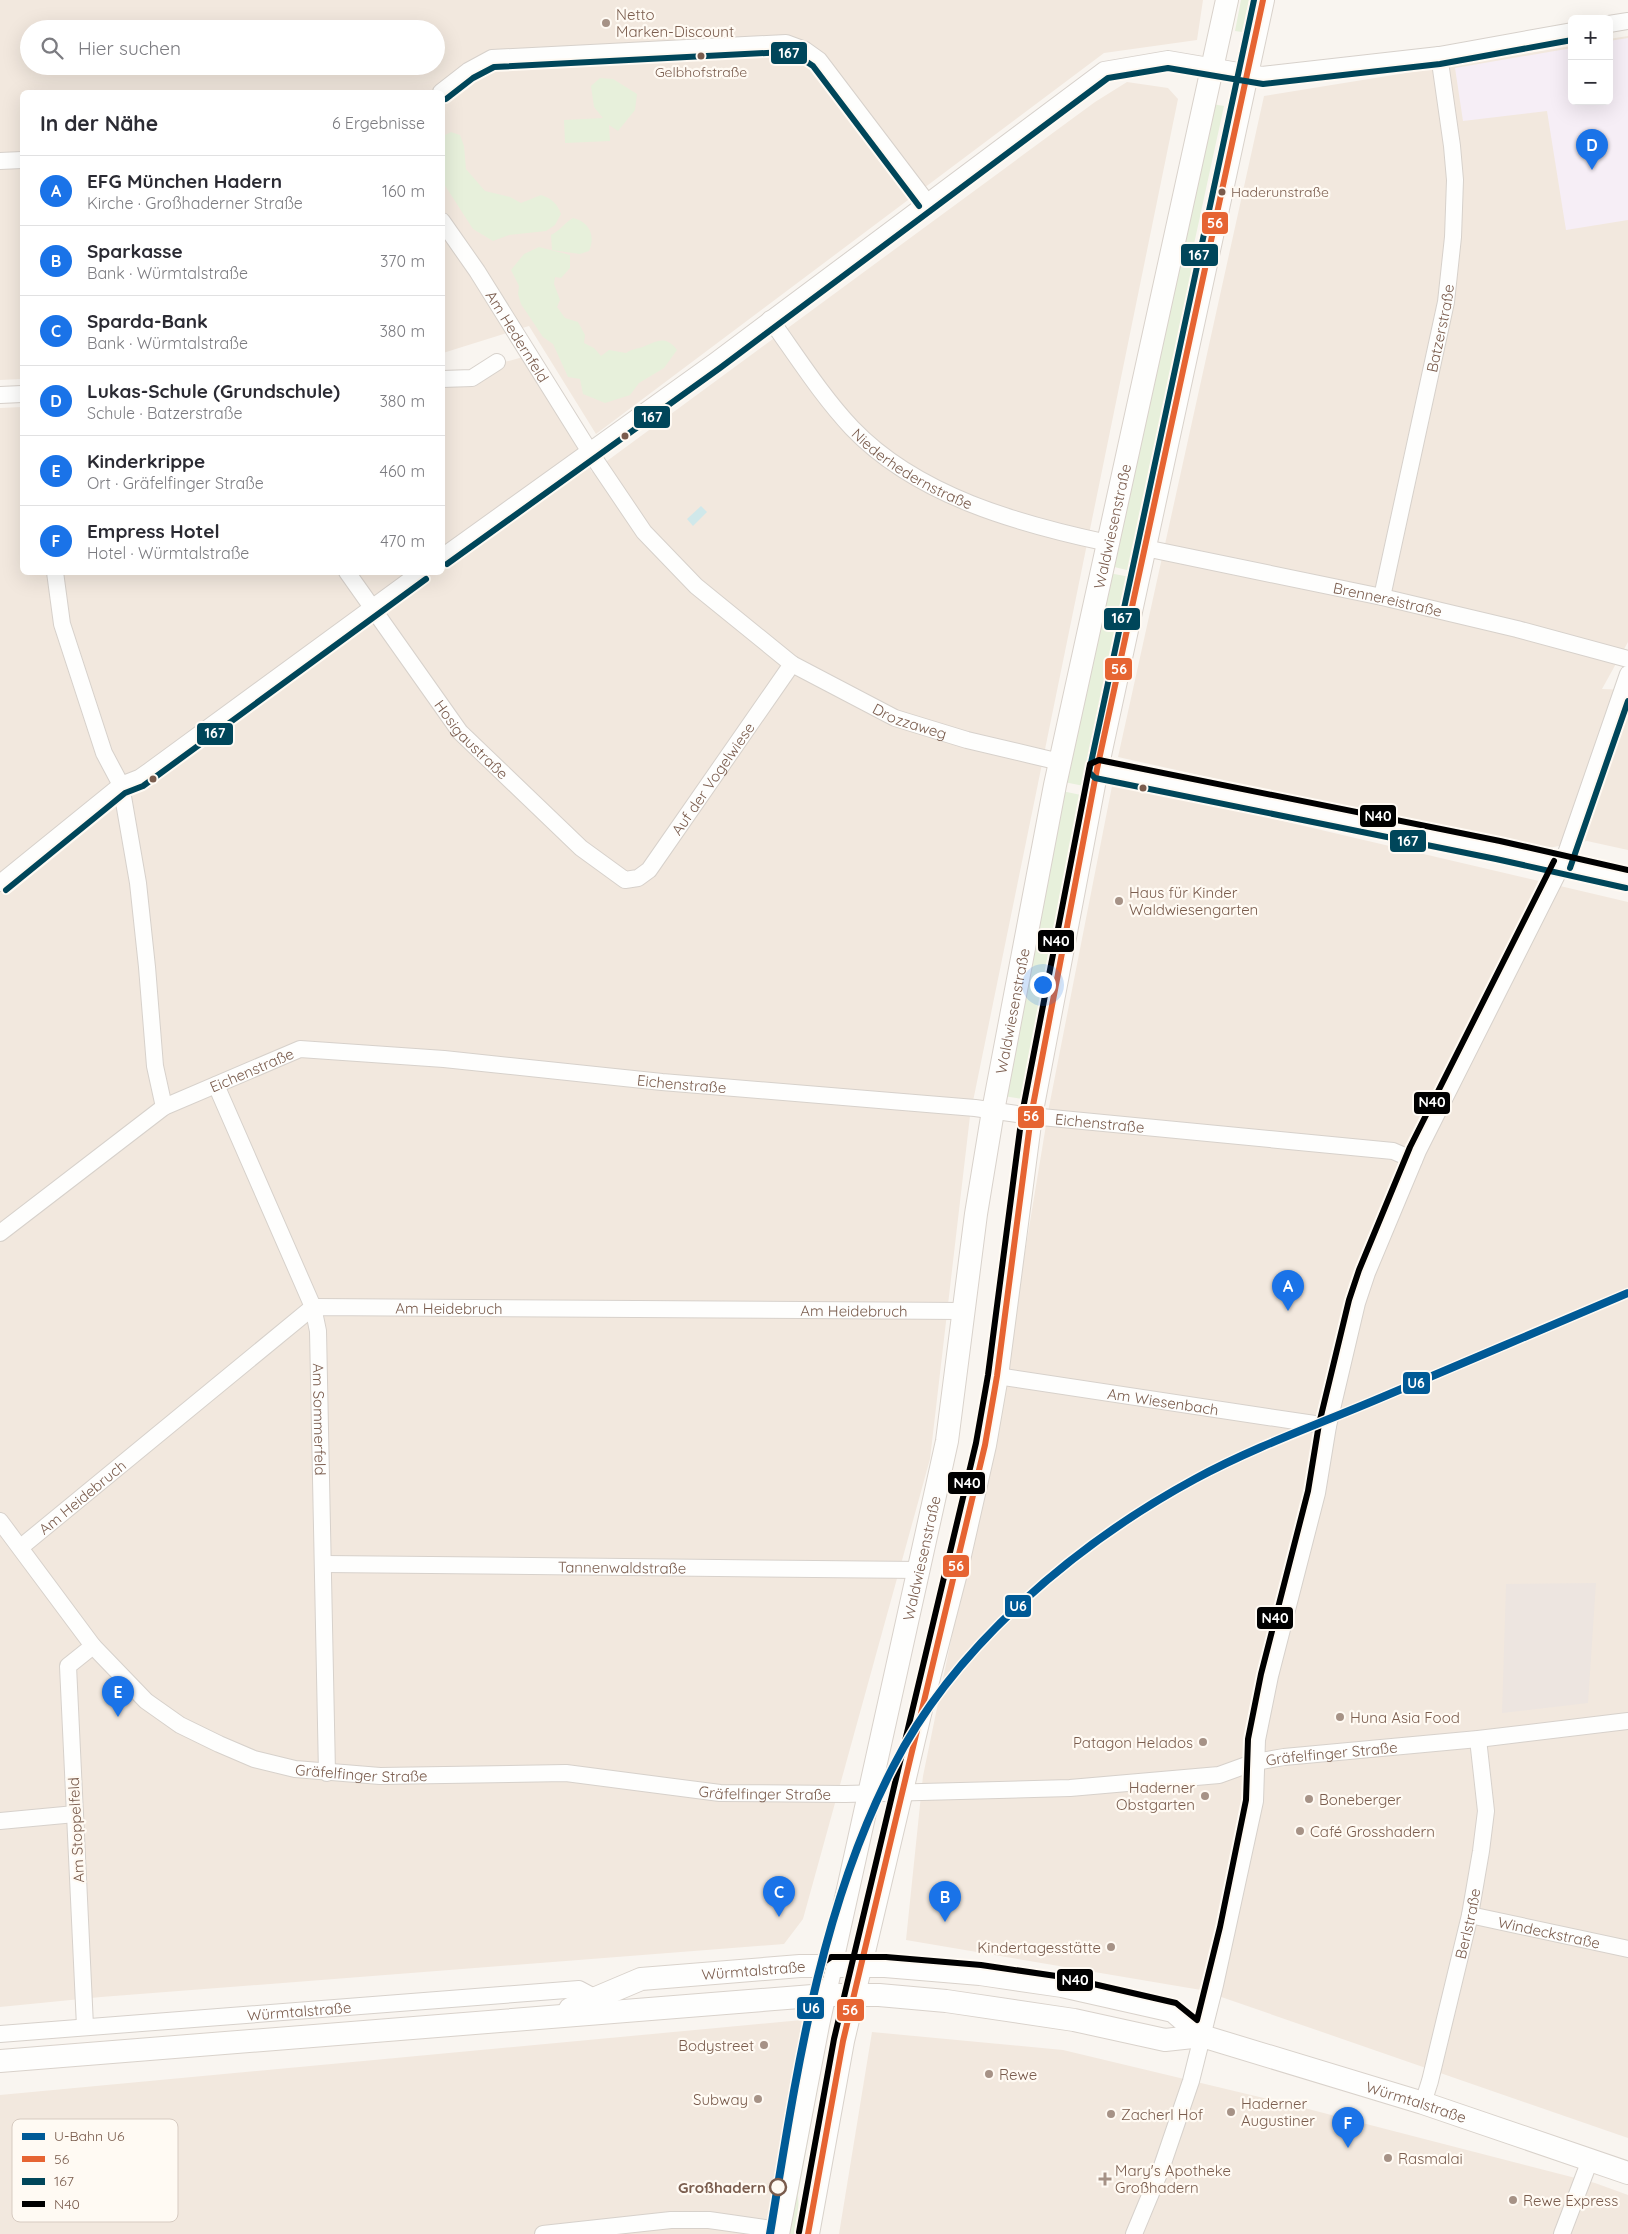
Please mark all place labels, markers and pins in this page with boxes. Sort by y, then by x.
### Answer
place label: Netto Marken-Discount [616,5,734,41]
marker: Netto Marken-Discount [600,17,612,29]
marker: Gelbhofstraße [696,51,706,61]
place label: Gelbhofstraße [655,63,747,81]
pin: D [1576,129,1608,170]
place label: Haderunstraße [1231,183,1329,201]
marker: Haderunstraße [1217,187,1227,197]
unlabelled marker [620,431,630,441]
unlabelled marker [148,774,158,784]
unlabelled marker [1138,783,1148,793]
place label: Haus für Kinder Waldwiesengarten [1129,883,1258,919]
marker: Haus für Kinder Waldwiesengarten [1113,895,1125,907]
pin: A [1272,1270,1304,1311]
pin: E [102,1676,134,1717]
place label: Huna Asia Food [1350,1708,1460,1727]
marker: Huna Asia Food [1334,1711,1346,1723]
place label: Patagon Helados [1073,1733,1193,1752]
marker: Patagon Helados [1197,1736,1209,1748]
place label: Haderner Obstgarten [1116,1778,1195,1814]
marker: Haderner Obstgarten [1199,1790,1211,1802]
place label: Boneberger [1319,1790,1402,1809]
marker: Boneberger [1303,1793,1315,1805]
place label: Café Grosshadern [1310,1822,1435,1841]
marker: Café Grosshadern [1294,1825,1306,1837]
pin: C [763,1876,795,1917]
pin: B [929,1881,961,1922]
place label: Kindertagesstätte [977,1938,1101,1957]
marker: Kindertagesstätte [1105,1941,1117,1953]
place label: Bodystreet [678,2036,754,2055]
marker: Bodystreet [758,2039,770,2051]
place label: Rewe [999,2065,1037,2084]
marker: Rewe [983,2068,995,2080]
place label: Subway [693,2090,748,2109]
marker: Subway [752,2093,764,2105]
place label: Haderner Augustiner [1241,2094,1315,2130]
place label: Zacherl Hof [1121,2105,1204,2124]
marker: Haderner Augustiner [1225,2106,1237,2118]
pin: F [1332,2107,1364,2148]
marker: Zacherl Hof [1105,2108,1117,2120]
place label: Rasmalai [1398,2149,1463,2168]
marker: Rasmalai [1382,2152,1394,2164]
place label: Mary's Apotheke Großhadern [1115,2161,1231,2197]
marker: Mary's Apotheke Großhadern [1099,2173,1111,2185]
place label: Großhadern [678,2178,766,2197]
marker: Großhadern [769,2178,787,2196]
place label: Rewe Express [1523,2191,1618,2210]
marker: Rewe Express [1507,2194,1519,2206]

